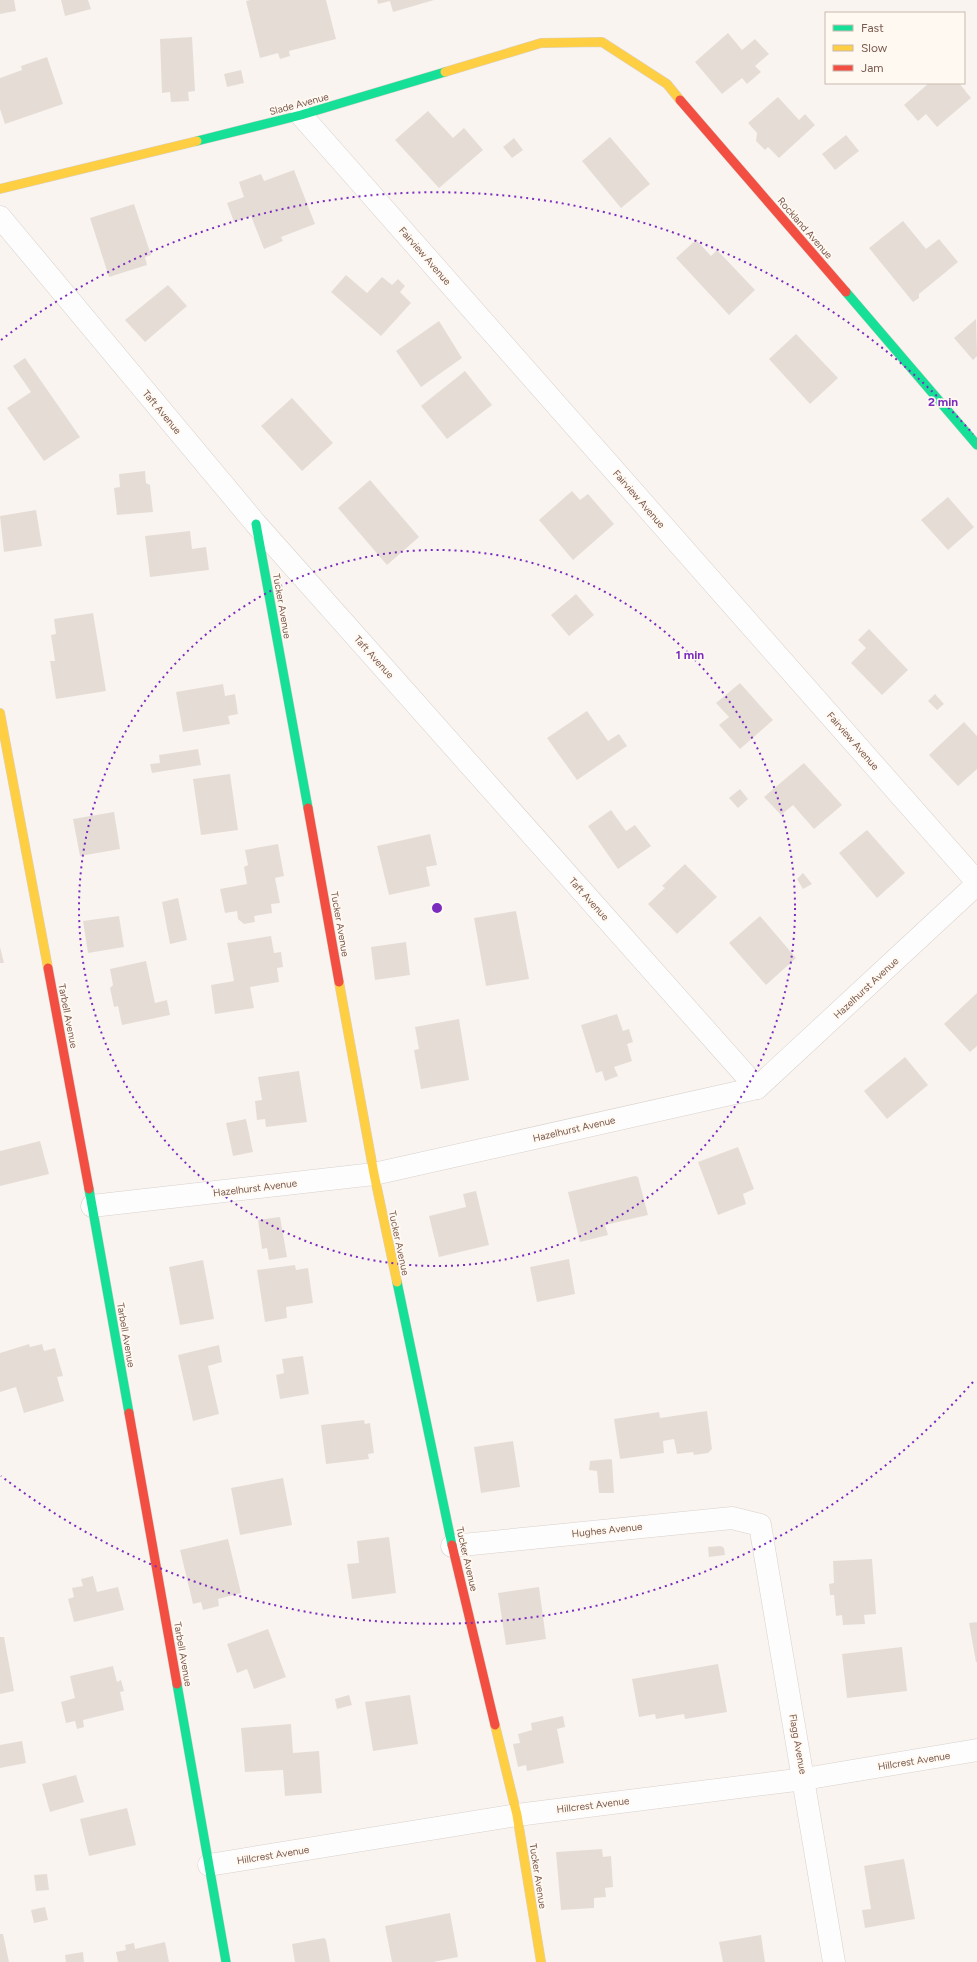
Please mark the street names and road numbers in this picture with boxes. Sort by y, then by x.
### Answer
street label: Slade Avenue [268,90,331,118]
street label: Rockland Avenue [775,195,836,262]
street label: Fairview Avenue [396,224,454,288]
street label: Taft Avenue [140,387,185,437]
street label: Fairview Avenue [610,467,668,531]
street label: Tucker Avenue [270,572,294,640]
street label: Taft Avenue [351,633,397,682]
street label: Fairview Avenue [824,709,882,773]
street label: Taft Avenue [566,875,612,924]
street label: Tucker Avenue [328,890,352,958]
street label: Hazelhurst Avenue [831,954,902,1022]
street label: Tarbell Avenue [55,983,81,1050]
street label: Hazelhurst Avenue [531,1113,617,1145]
street label: Hazelhurst Avenue [212,1176,298,1200]
street label: Tucker Avenue [386,1209,412,1277]
street label: Tarbell Avenue [114,1302,138,1369]
street label: Hughes Avenue [571,1520,643,1540]
street label: Tucker Avenue [453,1525,481,1593]
street label: Tarbell Avenue [171,1621,195,1688]
street label: Flagg Avenue [786,1713,810,1776]
street label: Hillcrest Avenue [877,1749,952,1773]
street label: Hillcrest Avenue [556,1794,631,1816]
street label: Tucker Avenue [526,1842,550,1910]
street label: Hillcrest Avenue [236,1843,311,1867]

